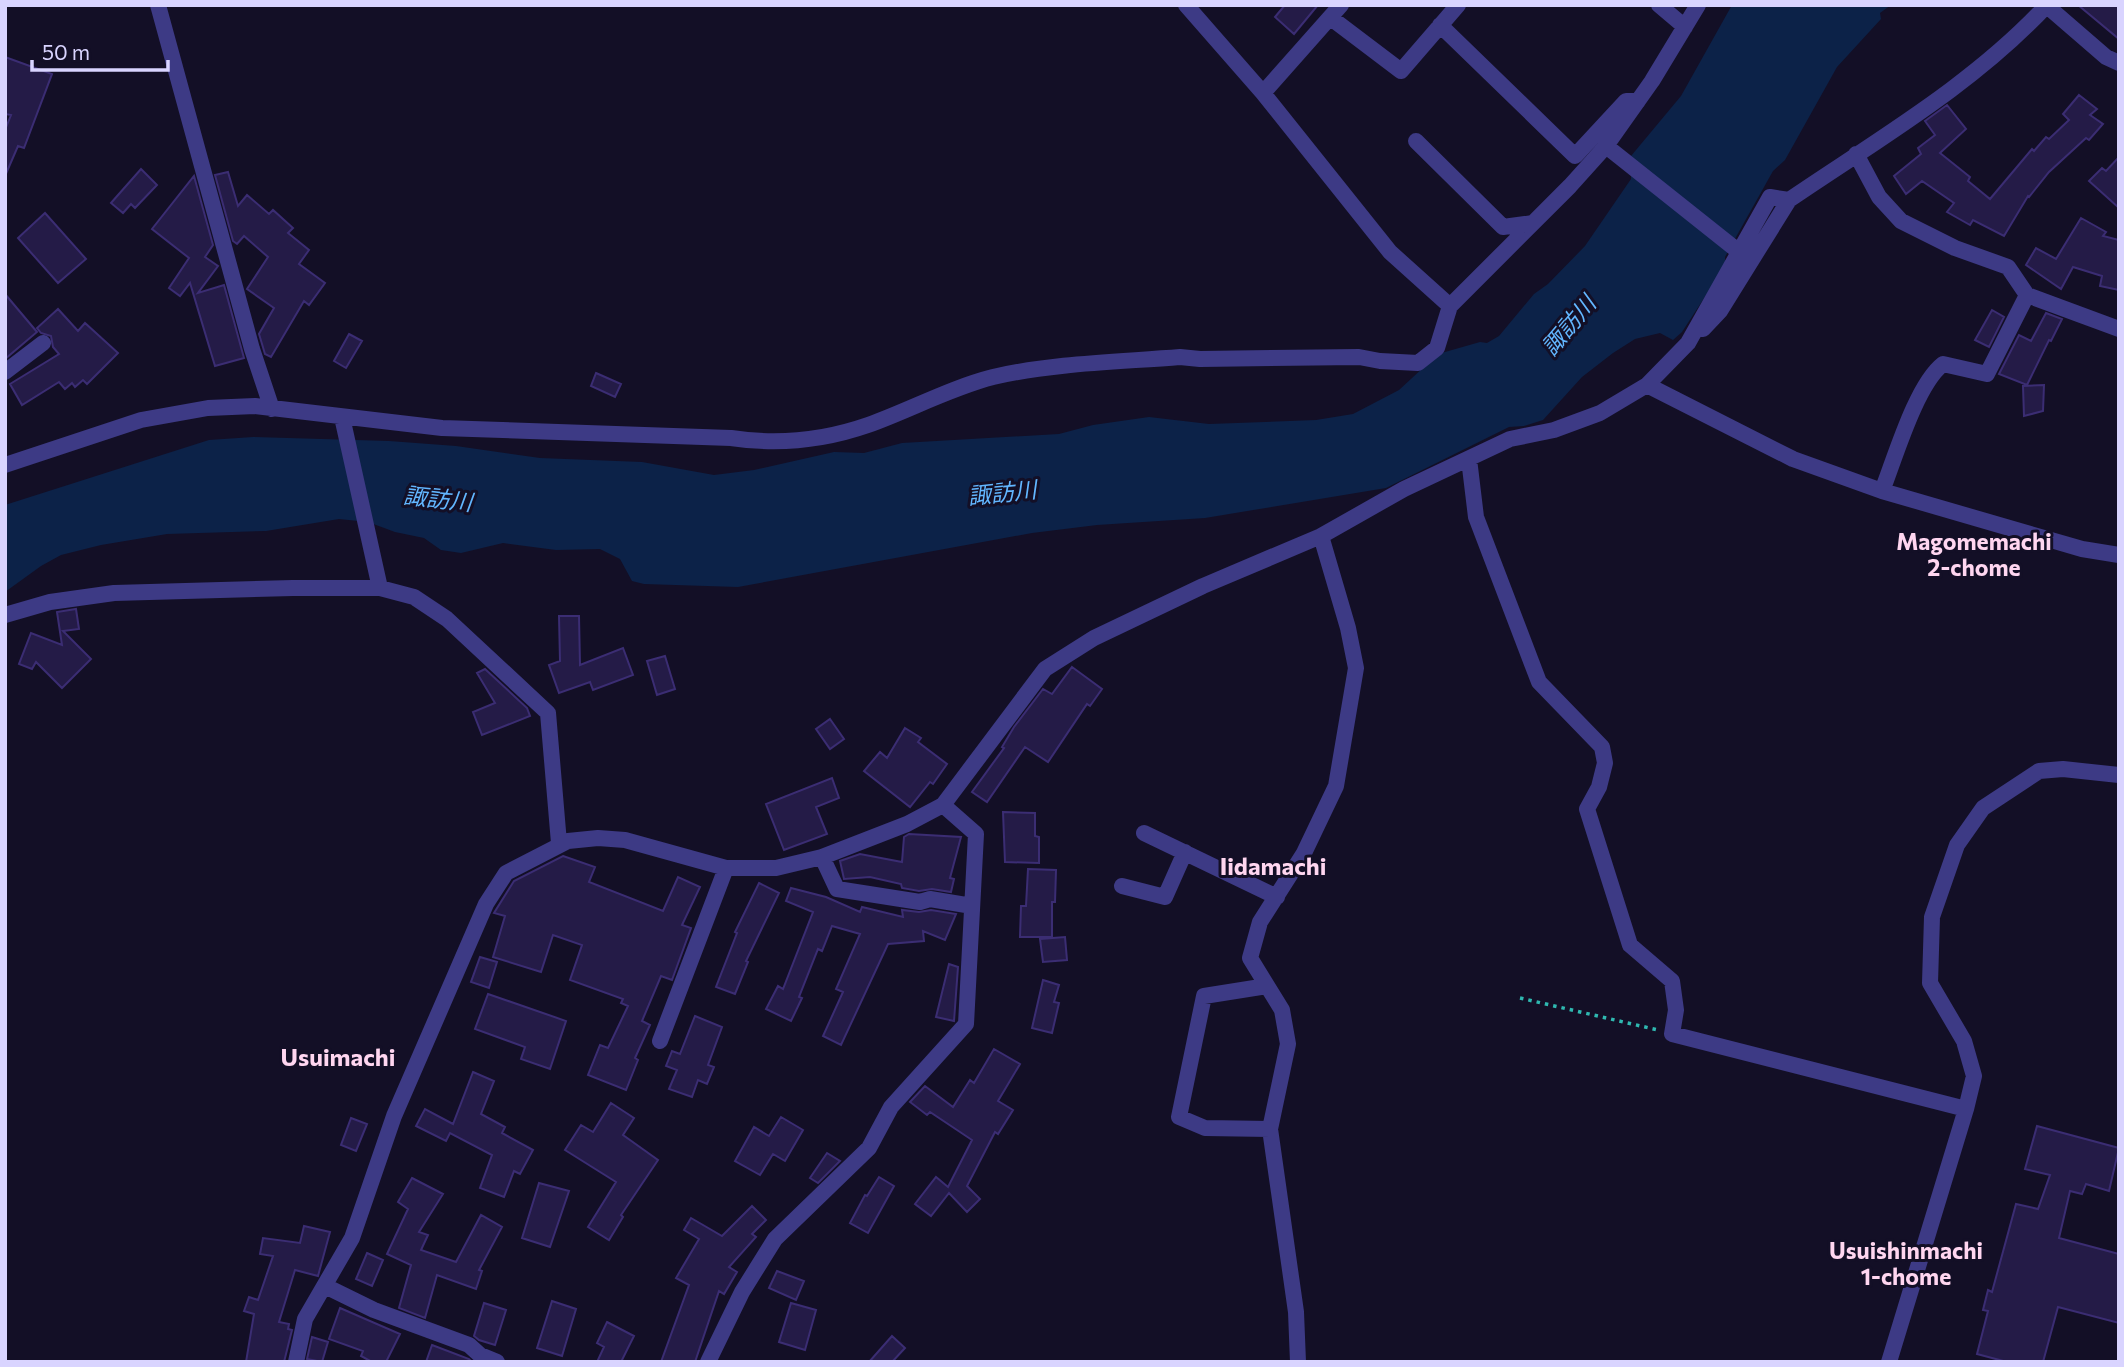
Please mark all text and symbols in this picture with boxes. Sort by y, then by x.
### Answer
scale bar [32,28,168,72]
text: 50 m [42,39,90,64]
water label: 諏訪川 [1535,287,1603,360]
water label: 諏訪川 [966,474,1041,510]
water label: 諏訪川 [402,480,477,516]
district label: Magomemachi 2-chome [1896,527,2052,581]
district label: Iidamachi [1220,851,1326,880]
district label: Usuimachi [281,1042,395,1071]
district label: Usuishinmachi 1-chome [1829,1236,1983,1290]

